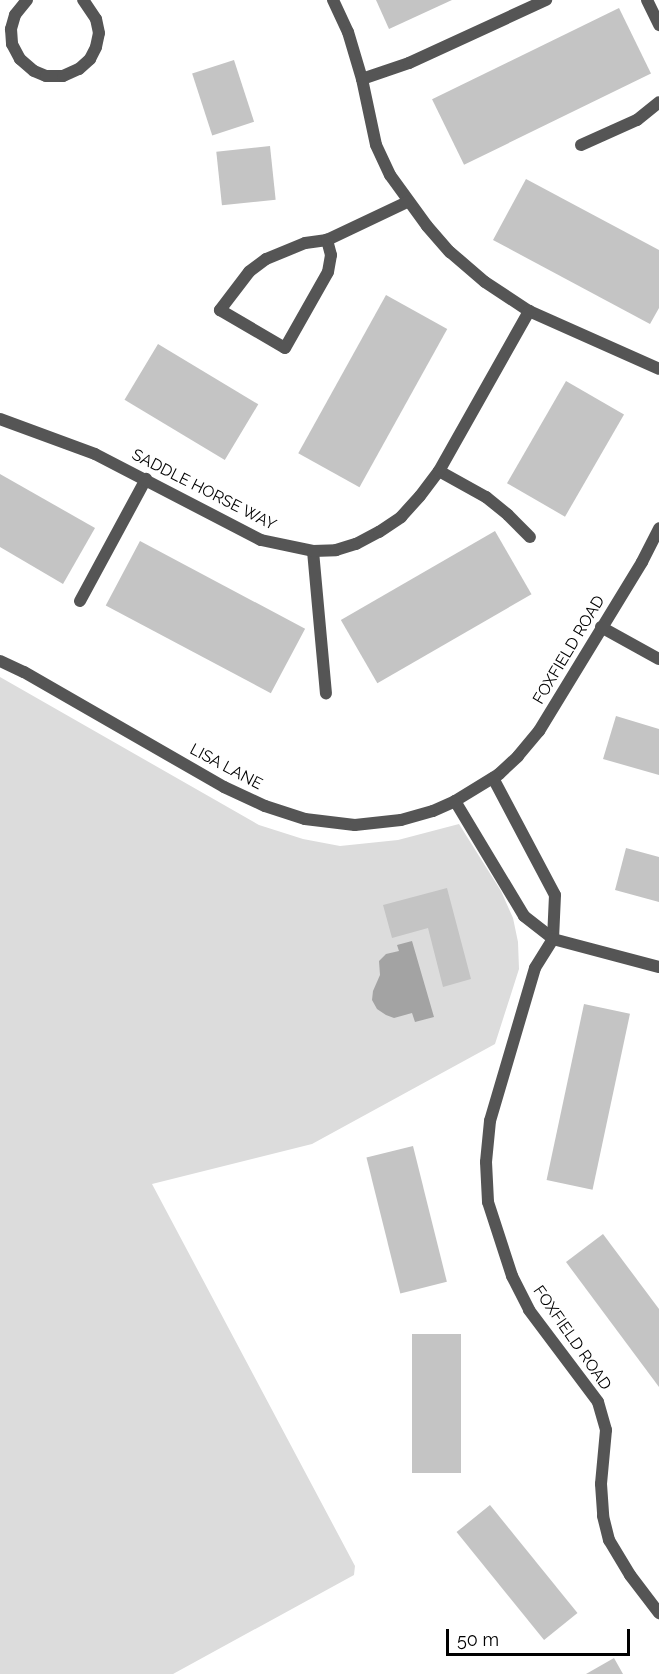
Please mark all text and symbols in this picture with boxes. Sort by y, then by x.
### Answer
street label: SADDLE HORSE WAY [128,445,280,535]
street label: FOXFIELD ROAD [529,592,609,708]
street label: LISA LANE [186,740,266,794]
street label: FOXFIELD ROAD [529,1282,615,1394]
scale bar [449,1617,634,1655]
text: 50 m [457,1629,499,1650]

